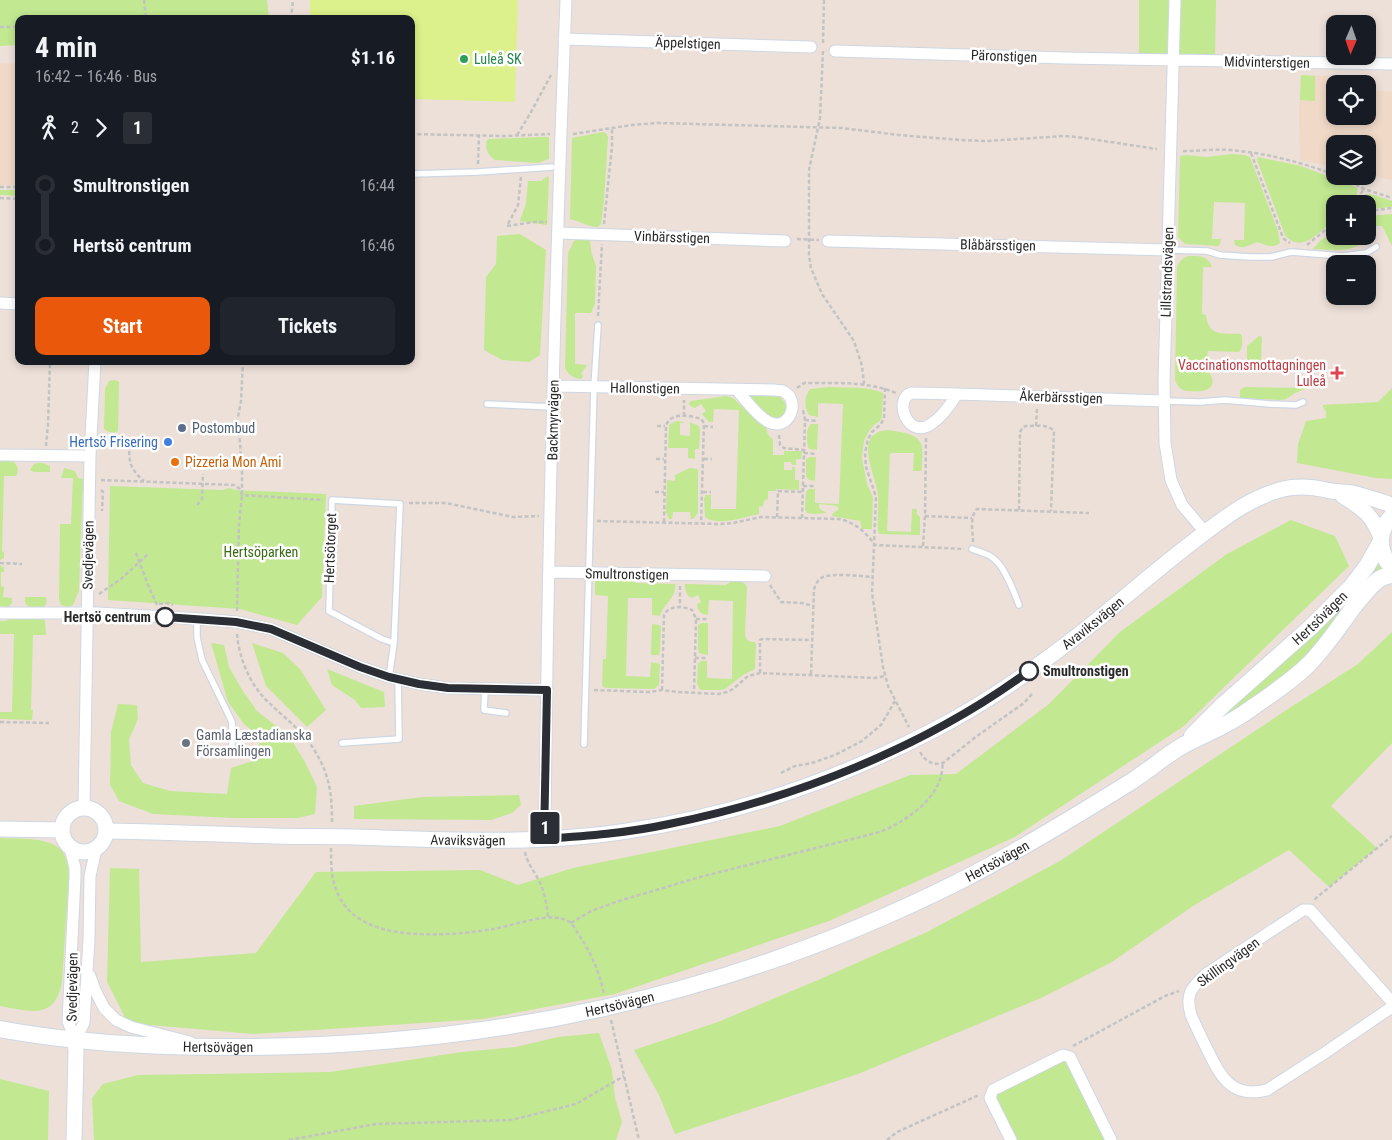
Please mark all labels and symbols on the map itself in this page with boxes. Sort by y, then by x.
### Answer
north arrow [1326,15,1376,65]
street label: Äppelstigen [655,34,721,52]
street label: Päronstigen [971,47,1037,65]
place label: Luleå SK [474,51,522,67]
marker: Luleå SK [458,53,470,65]
street label: Midvinterstigen [1224,53,1310,71]
street label: Lillstrandsvägen [1157,227,1177,317]
street label: Vinbärsstigen [634,228,710,246]
street label: Blåbärsstigen [960,236,1036,254]
place label: Vaccinationsmottagningen Luleå [1178,357,1326,389]
marker: Vaccinationsmottagningen Luleå [1330,366,1344,380]
street label: Backmyrvägen [544,379,562,461]
street label: Hallonstigen [610,379,680,397]
street label: Åkerbärsstigen [1019,387,1103,406]
place label: Postombud [192,420,255,436]
marker: Postombud [176,422,188,434]
place label: Hertsö Frisering [69,434,158,450]
marker: Hertsö Frisering [162,436,174,448]
place label: Pizzeria Mon Ami [185,454,282,470]
marker: Pizzeria Mon Ami [169,456,181,468]
street label: Hertsötorget [321,513,339,583]
street label: Svedjevägen [79,520,97,590]
park label: Hertsöparken [224,544,298,560]
street label: Smultronstigen [585,565,669,583]
street label: Hertsövägen [1289,588,1350,648]
street label: Avaviksvägen [1059,593,1127,653]
marker: Hertsö centrum [155,607,175,627]
place label: Hertsö centrum [64,609,151,625]
marker: Smultronstigen [1019,661,1039,681]
place label: Smultronstigen [1043,663,1129,679]
place label: Gamla Læstadianska Församlingen [196,727,312,759]
marker: Gamla Læstadianska Församlingen [180,737,192,749]
line badge: 1 [529,812,561,844]
street label: Avaviksvägen [430,831,505,848]
street label: Hertsövägen [963,837,1032,885]
street label: Skillingvägen [1194,934,1262,990]
street label: Svedjevägen [63,952,81,1022]
street label: Hertsövägen [584,988,656,1020]
street label: Hertsövägen [183,1038,253,1055]

